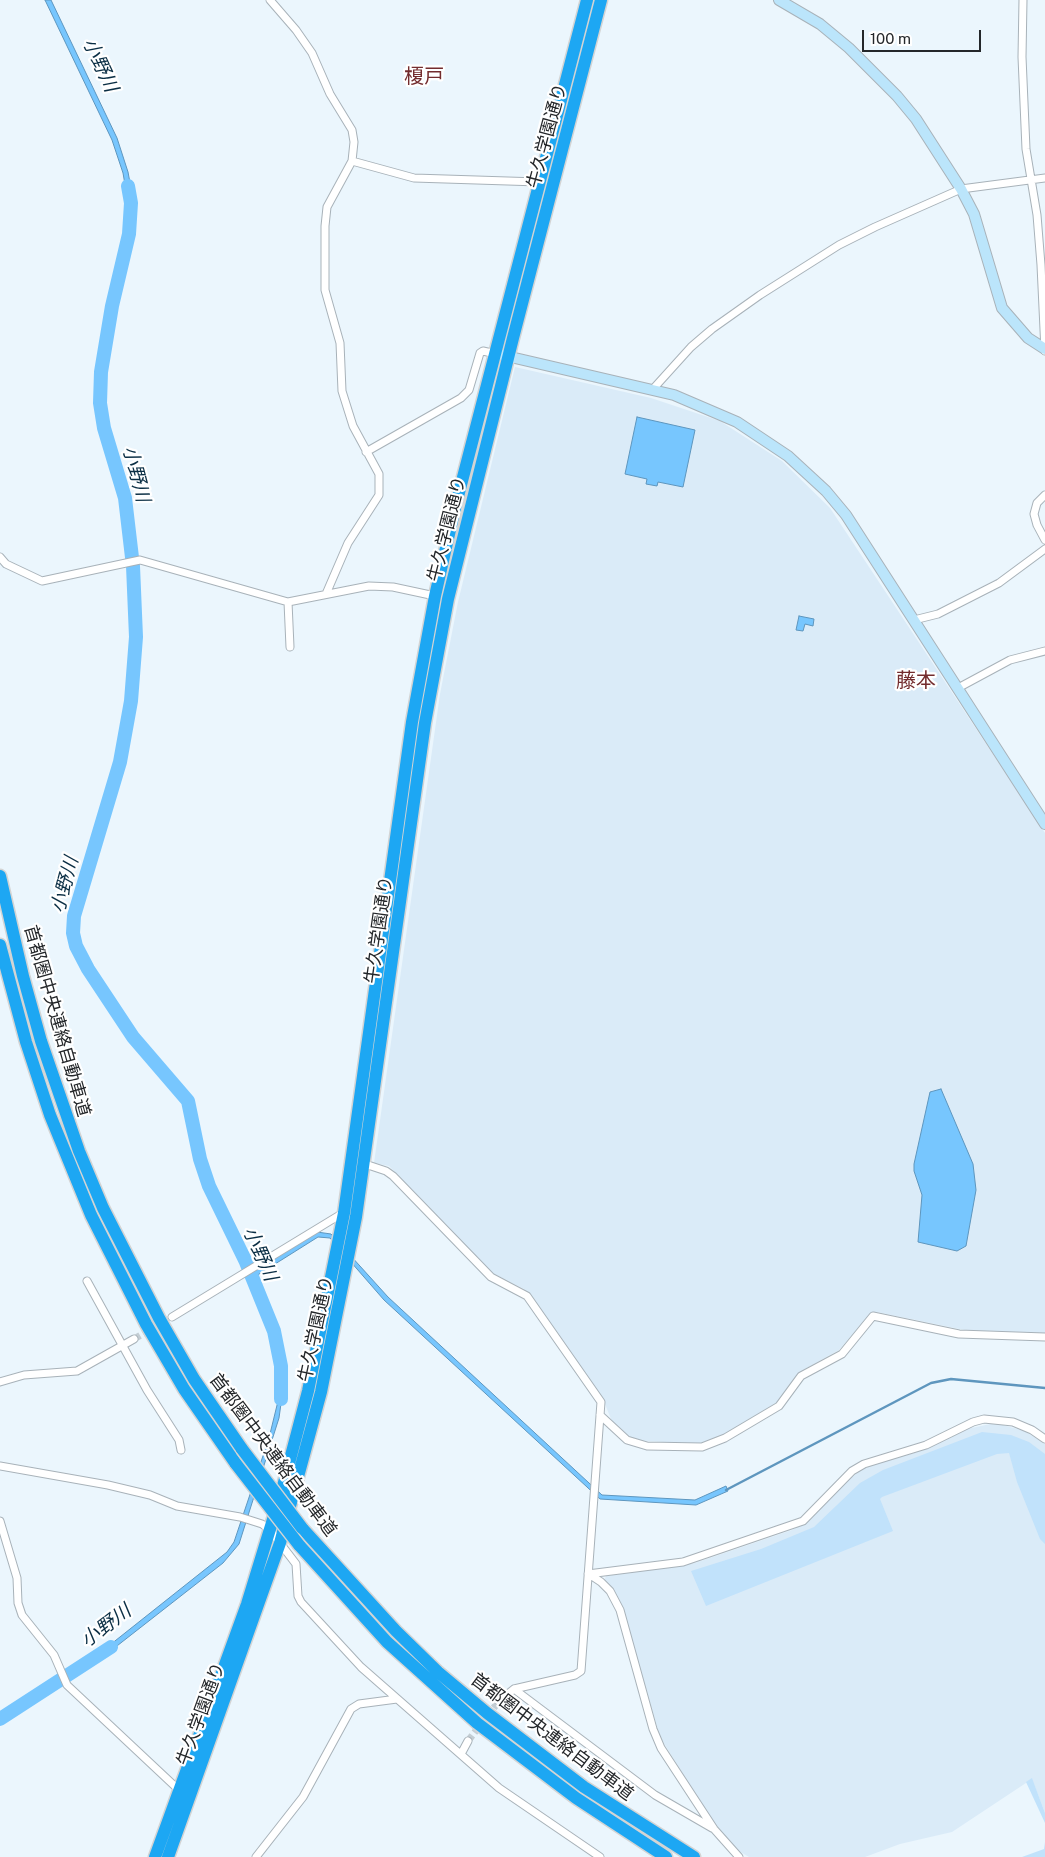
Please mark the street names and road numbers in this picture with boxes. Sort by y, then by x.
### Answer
street label: 牛久学園通り [523,81,571,191]
street label: 牛久学園通り [423,474,471,584]
street label: 牛久学園通り [361,875,397,985]
street label: 首都圏中央連絡自動車道 [19,923,95,1119]
street label: 牛久学園通り [294,1274,338,1384]
street label: 首都圏中央連絡自動車道 [205,1369,341,1541]
street label: 牛久学園通り [172,1660,230,1768]
street label: 首都圏中央連絡自動車道 [466,1669,638,1805]

